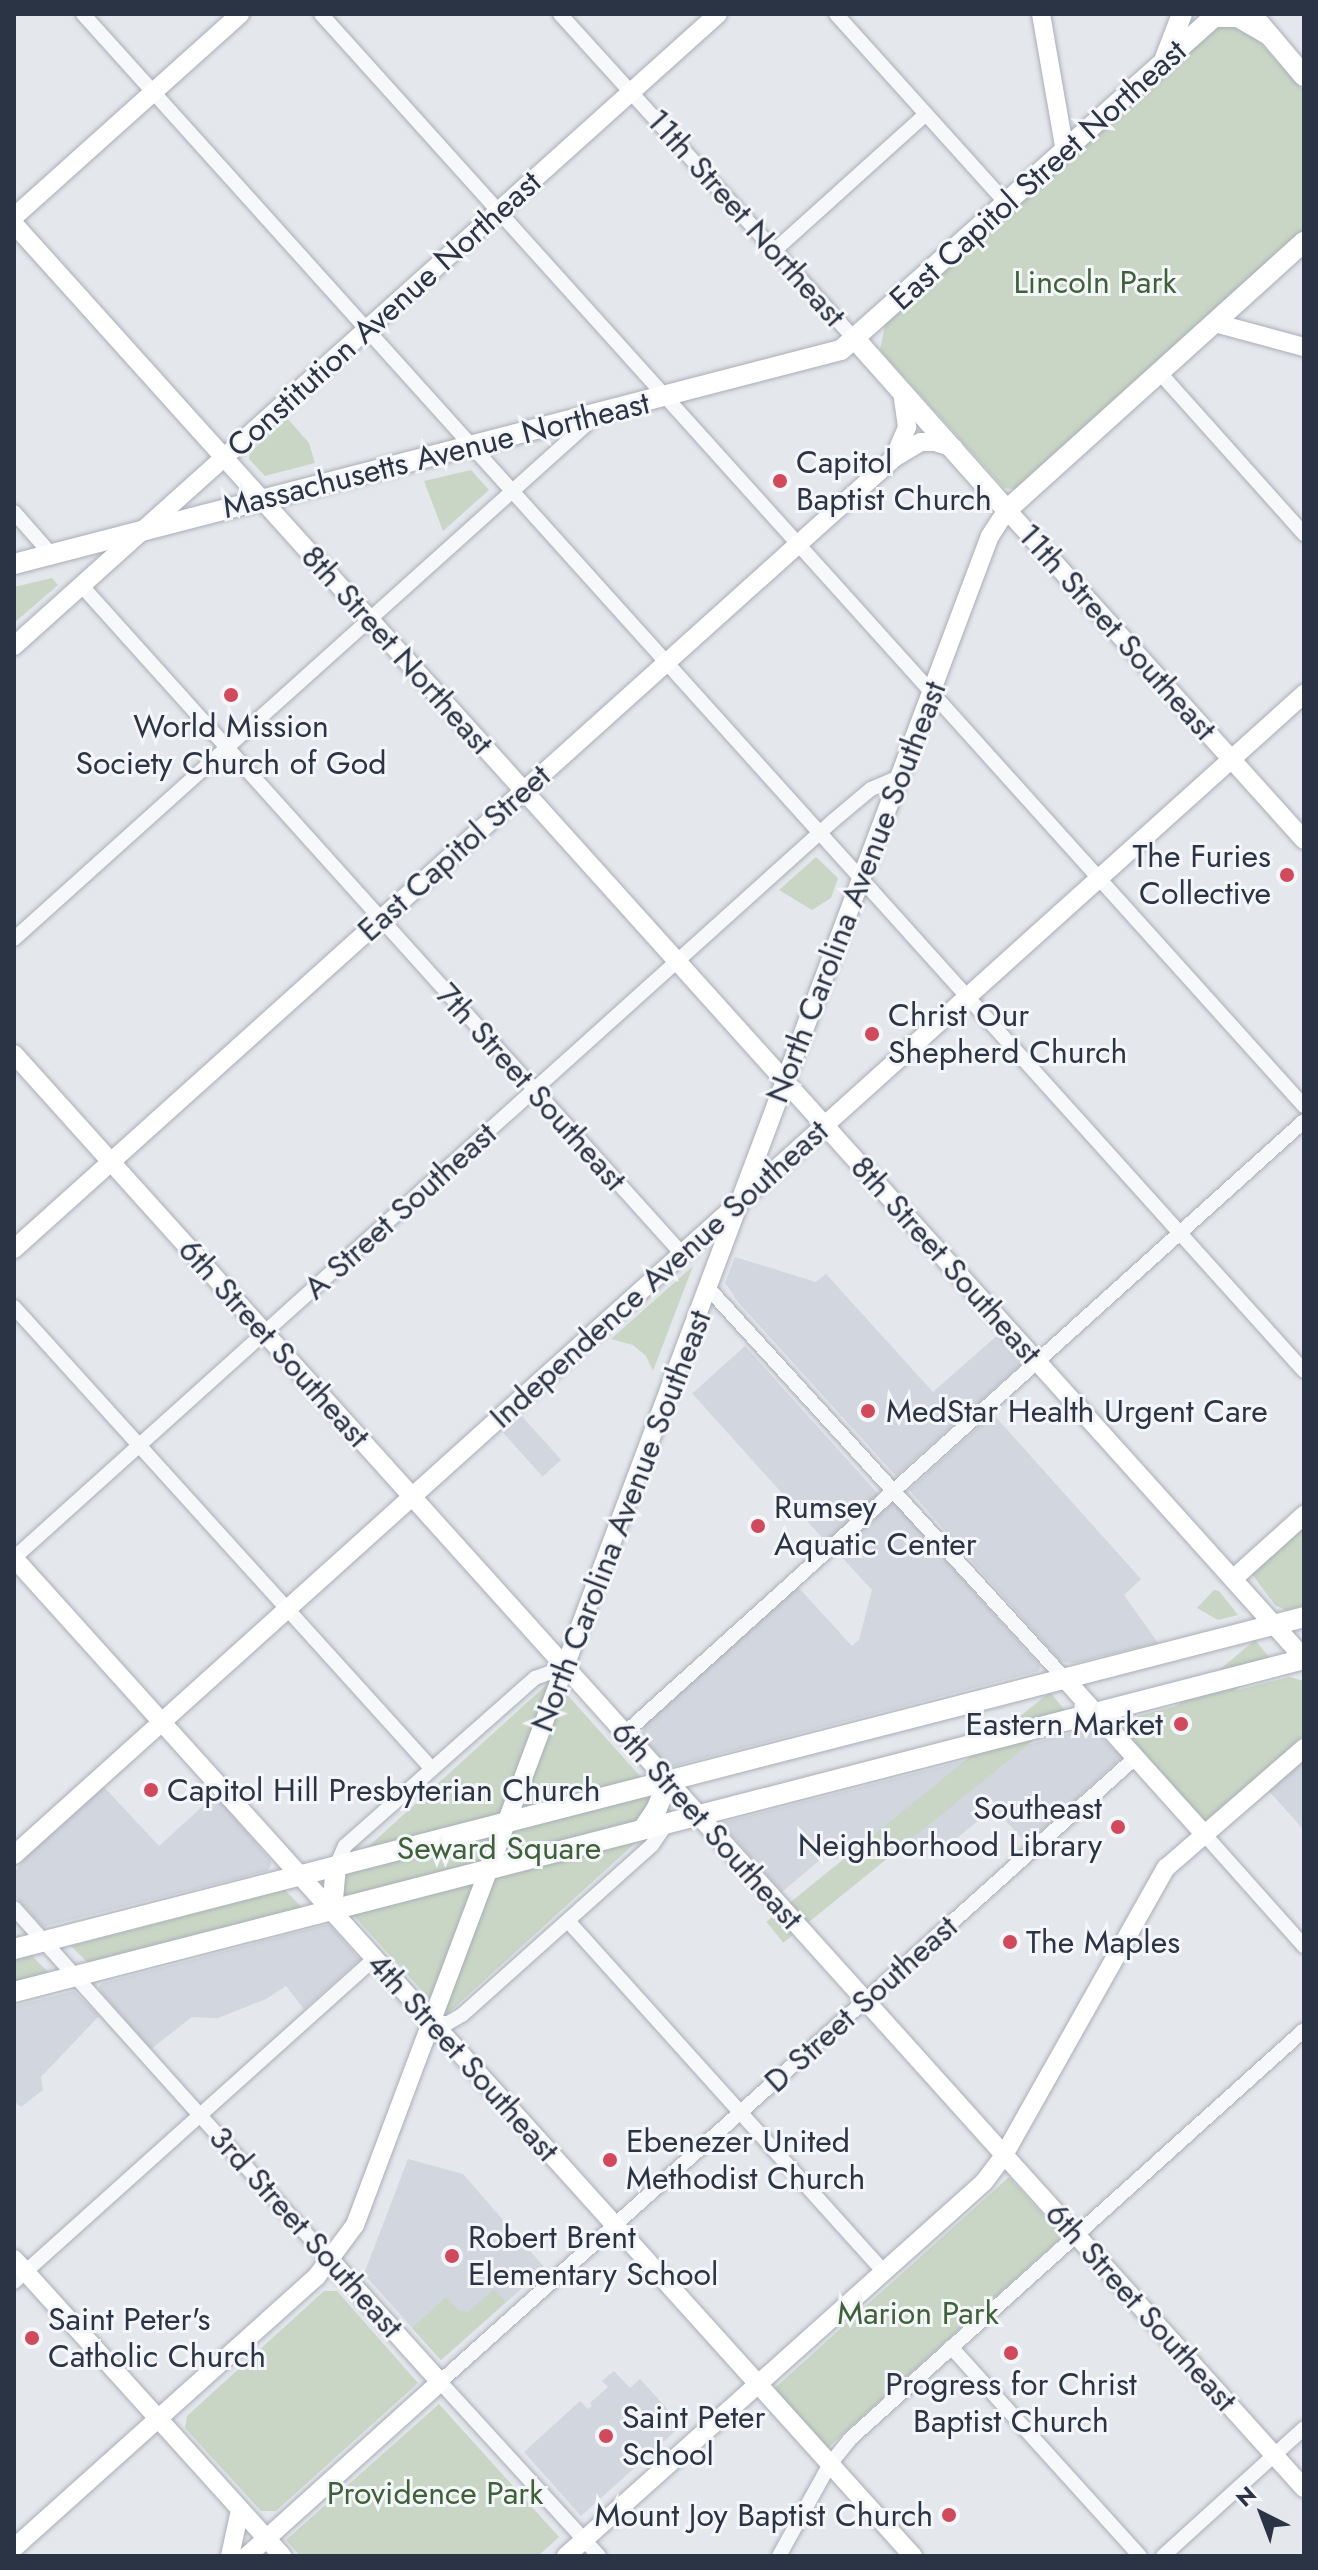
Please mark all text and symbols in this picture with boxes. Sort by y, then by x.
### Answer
street label: East Capitol Street Northeast [882,32,1194,318]
street label: 11th Street Northeast [638,101,854,335]
street label: Constitution Avenue Northeast [219,163,549,465]
park label: Lincoln Park [1013,263,1177,301]
street label: Massachusetts Avenue Northeast [219,383,653,527]
place label: Capitol Baptist Church [796,444,992,519]
marker: Capitol Baptist Church [771,472,789,490]
street label: 11th Street Southeast [1010,516,1224,748]
street label: 8th Street Northeast [293,538,501,762]
street label: North Carolina Avenue Southeast [758,676,954,1108]
marker: World Mission Society Church of God [222,686,240,704]
place label: World Mission Society Church of God [76,708,386,783]
street label: East Capitol Street [350,757,558,949]
place label: The Furies Collective [1132,838,1271,913]
marker: The Furies Collective [1278,866,1296,884]
street label: 7th Street Southeast [428,975,634,1199]
place label: Christ Our Shepherd Church [888,997,1127,1072]
marker: Christ Our Shepherd Church [863,1025,881,1043]
street label: Independence Avenue Southeast [482,1112,836,1436]
street label: A Street Southeast [296,1115,504,1307]
street label: 8th Street Southeast [843,1148,1049,1372]
street label: 6th Street Southeast [170,1231,378,1455]
street label: North Carolina Avenue Southeast [523,1305,719,1737]
place label: MedStar Health Urgent Care [886,1392,1268,1430]
marker: MedStar Health Urgent Care [857,1400,879,1422]
place label: Rumsey Aquatic Center [774,1489,977,1564]
marker: Rumsey Aquatic Center [749,1517,767,1535]
place label: Eastern Market [966,1705,1163,1743]
street label: 6th Street Southeast [603,1713,811,1937]
marker: Eastern Market [1170,1713,1192,1735]
place label: Capitol Hill Presbyterian Church [167,1771,600,1809]
marker: Capitol Hill Presbyterian Church [142,1781,160,1799]
place label: Southeast Neighborhood Library [798,1790,1102,1865]
marker: Southeast Neighborhood Library [1109,1818,1127,1836]
park label: Seward Square [397,1829,601,1867]
street label: D Street Southeast [757,1907,965,2101]
place label: The Maples [1026,1923,1180,1961]
marker: The Maples [1001,1933,1019,1951]
street label: 4th Street Southeast [359,1945,567,2169]
street label: 3rd Street Southeast [201,2118,411,2346]
place label: Ebenezer United Methodist Church [626,2123,865,2198]
marker: Ebenezer United Methodist Church [601,2151,619,2169]
street label: 6th Street Southeast [1037,2195,1245,2419]
place label: Robert Brent Elementary School [468,2219,718,2294]
marker: Robert Brent Elementary School [443,2247,461,2265]
park label: Marion Park [837,2294,999,2332]
place label: Saint Peter's Catholic Church [48,2301,266,2376]
marker: Saint Peter's Catholic Church [23,2329,41,2347]
marker: Progress for Christ Baptist Church [1002,2344,1020,2362]
place label: Progress for Christ Baptist Church [885,2366,1137,2441]
place label: Saint Peter School [622,2399,766,2474]
marker: Saint Peter School [597,2427,615,2445]
park label: Providence Park [327,2474,543,2512]
north arrow [1222,2474,1302,2554]
text: N [1229,2478,1263,2514]
place label: Mount Joy Baptist Church [595,2496,933,2534]
marker: Mount Joy Baptist Church [940,2506,958,2524]

